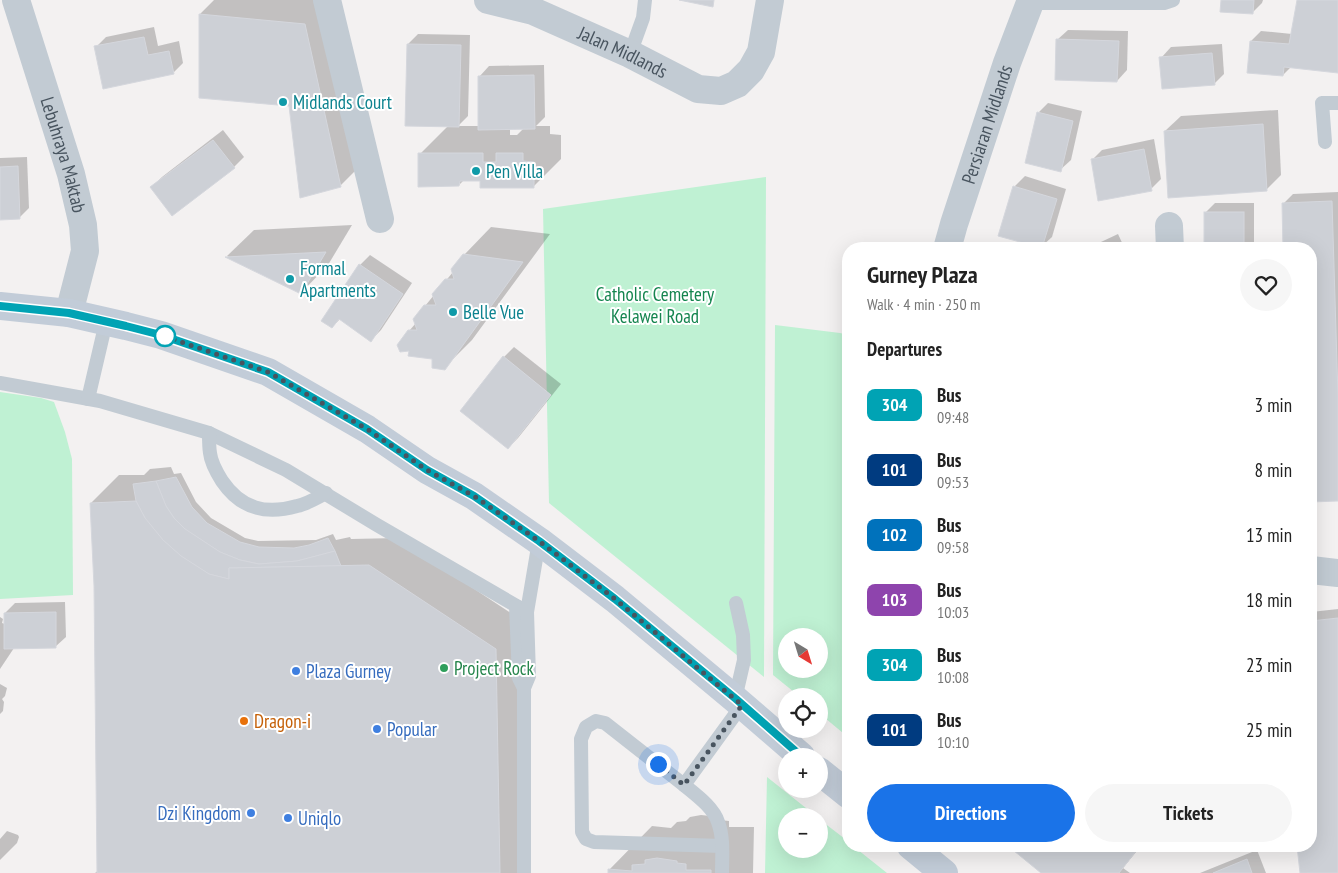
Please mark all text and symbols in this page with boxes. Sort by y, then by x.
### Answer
street label: Jalan Midlands [573,20,672,83]
street label: Persiaran Midlands [956,62,1018,187]
place label: Midlands Court [293,90,393,114]
street label: Lebuhraya Maktab [35,94,92,215]
marker: Midlands Court [277,96,289,108]
place label: Pen Villa [486,159,543,183]
marker: Pen Villa [470,165,482,177]
place label: Formal Apartments [300,256,376,302]
text: Gurney Plaza [867,259,978,290]
button: heart [1240,259,1292,311]
marker: Formal Apartments [284,273,296,285]
park label: Catholic Cemetery Kelawei Road [596,282,715,328]
text: Walk · 4 min · 250 m [867,294,980,314]
place label: Belle Vue [463,300,524,324]
marker: Belle Vue [447,306,459,318]
unlabelled marker [154,325,176,347]
text: Departures [867,337,942,361]
text: Bus [937,383,961,407]
text: 304 [882,393,907,416]
text: 3 min [1255,393,1292,417]
text: 09:48 [937,407,969,427]
text: Bus [937,448,961,472]
text: 101 [882,458,907,481]
text: 8 min [1255,458,1292,482]
text: 09:53 [937,472,969,492]
text: Bus [937,513,961,537]
text: 102 [882,523,907,546]
text: 13 min [1246,523,1292,547]
text: 09:58 [937,537,969,557]
text: Bus [937,578,961,602]
text: 103 [882,588,907,611]
text: 18 min [1246,588,1292,612]
text: 10:03 [937,602,969,622]
north arrow [778,628,828,678]
map controls [778,628,828,858]
text: Bus [937,643,961,667]
text: 304 [882,653,907,676]
text: 23 min [1246,653,1292,677]
place label: Project Rock [454,656,535,680]
place label: Plaza Gurney [306,659,392,683]
marker: Project Rock [438,662,450,674]
marker: Plaza Gurney [290,665,302,677]
text: 10:08 [937,667,969,687]
button: locate [778,688,828,738]
text: Bus [937,708,961,732]
place label: Dragon-i [254,709,311,733]
marker: Dragon-i [238,715,250,727]
place label: Popular [387,717,438,741]
text: 101 [882,718,907,741]
text: 25 min [1246,718,1292,742]
marker: Popular [371,723,383,735]
text: 10:10 [937,732,969,752]
button: + [778,748,828,798]
your location [646,752,671,777]
button: Directions [867,784,1075,842]
button: Tickets [1085,784,1292,842]
place label: Dzi Kingdom [158,801,241,825]
place label: Uniqlo [298,806,341,830]
marker: Dzi Kingdom [245,807,257,819]
button: − [778,808,828,858]
marker: Uniqlo [282,812,294,824]

